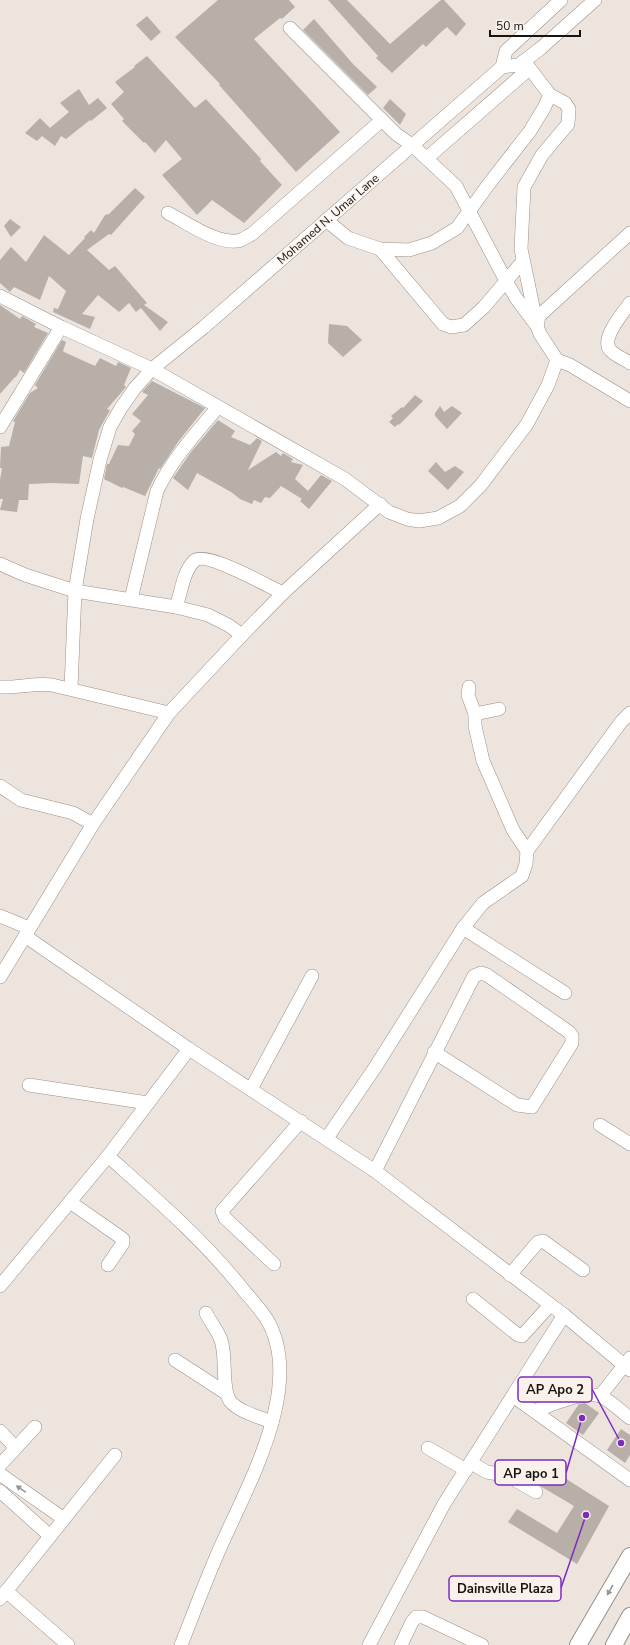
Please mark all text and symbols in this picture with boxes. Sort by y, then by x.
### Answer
scale bar [490,12,580,38]
text: 50 m [496,18,524,34]
street label: Mohamed N. Umar Lane [274,170,382,268]
callout: AP Apo 2 [518,1377,592,1402]
text: AP Apo 2 [526,1381,584,1399]
callout: AP apo 1 [495,1460,566,1485]
text: AP apo 1 [503,1465,559,1483]
one-way arrow [16,1485,27,1493]
callout: Dainsville Plaza [449,1576,561,1601]
text: Dainsville Plaza [457,1580,553,1598]
one-way arrow [607,1584,614,1596]

